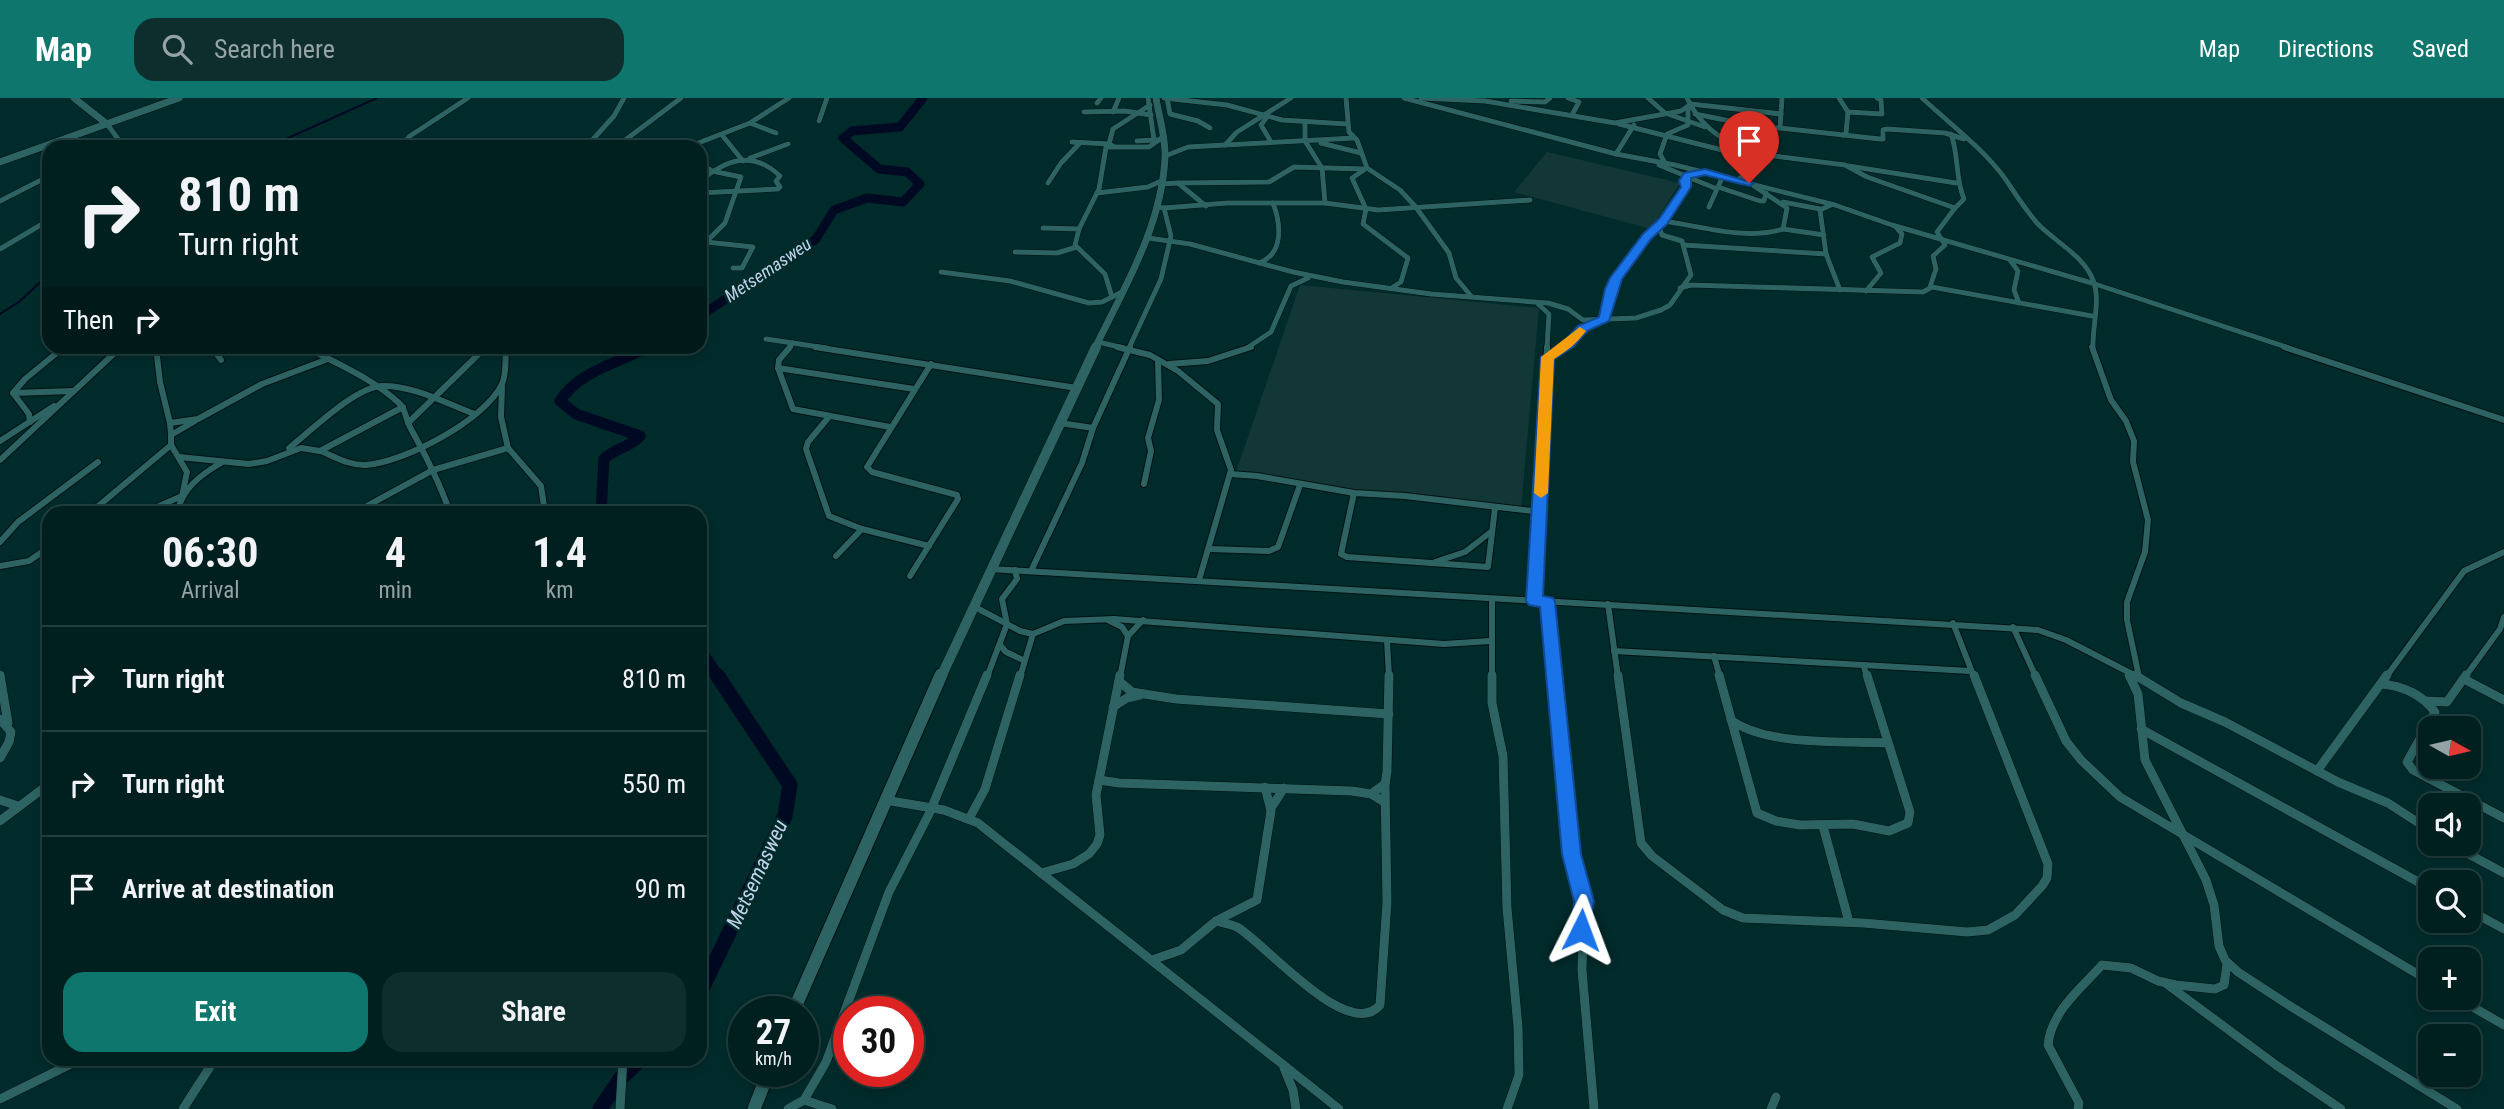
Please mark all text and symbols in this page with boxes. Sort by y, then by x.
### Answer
search box [134,18,624,81]
text: Map [35,30,92,69]
icon: search [158,30,196,68]
text: Search here [214,34,335,64]
text: Map [2199,35,2240,63]
text: Directions [2278,35,2374,63]
text: Saved [2412,35,2469,63]
pin [1719,111,1779,183]
icon: arrive [1730,122,1768,160]
text: 810 m [178,166,300,223]
icon: right [63,168,154,259]
text: Turn right [178,225,299,263]
water label: Metsemasweu [720,233,816,306]
icon: right [128,301,166,339]
text: Then [63,305,114,335]
text: 06:30 [162,528,258,577]
text: 4 [385,528,406,577]
text: 1.4 [532,528,587,577]
text: Arrival [181,577,240,604]
text: min [378,577,412,604]
text: km [546,577,573,604]
icon: right [63,660,101,698]
text: Turn right [122,664,224,694]
text: 810 m [622,664,686,694]
north arrow [2418,716,2482,779]
map controls [2418,716,2481,1087]
icon: right [63,765,101,803]
text: Turn right [122,769,224,799]
text: 550 m [622,769,686,799]
button: sound [2418,793,2481,856]
water label: Metsemasweu [721,816,793,932]
icon: arrive [63,870,101,908]
button: search [2418,870,2481,933]
text: Arrive at destination [122,874,334,904]
text: 90 m [635,874,686,904]
position arrow [1544,893,1618,967]
button: + [2418,947,2481,1010]
button: Exit [63,972,368,1052]
button: Share [382,972,686,1052]
speed limit sign: 30 [833,996,924,1087]
text: 27 [756,1012,791,1053]
button: − [2418,1024,2481,1087]
text: km/h [755,1048,792,1069]

